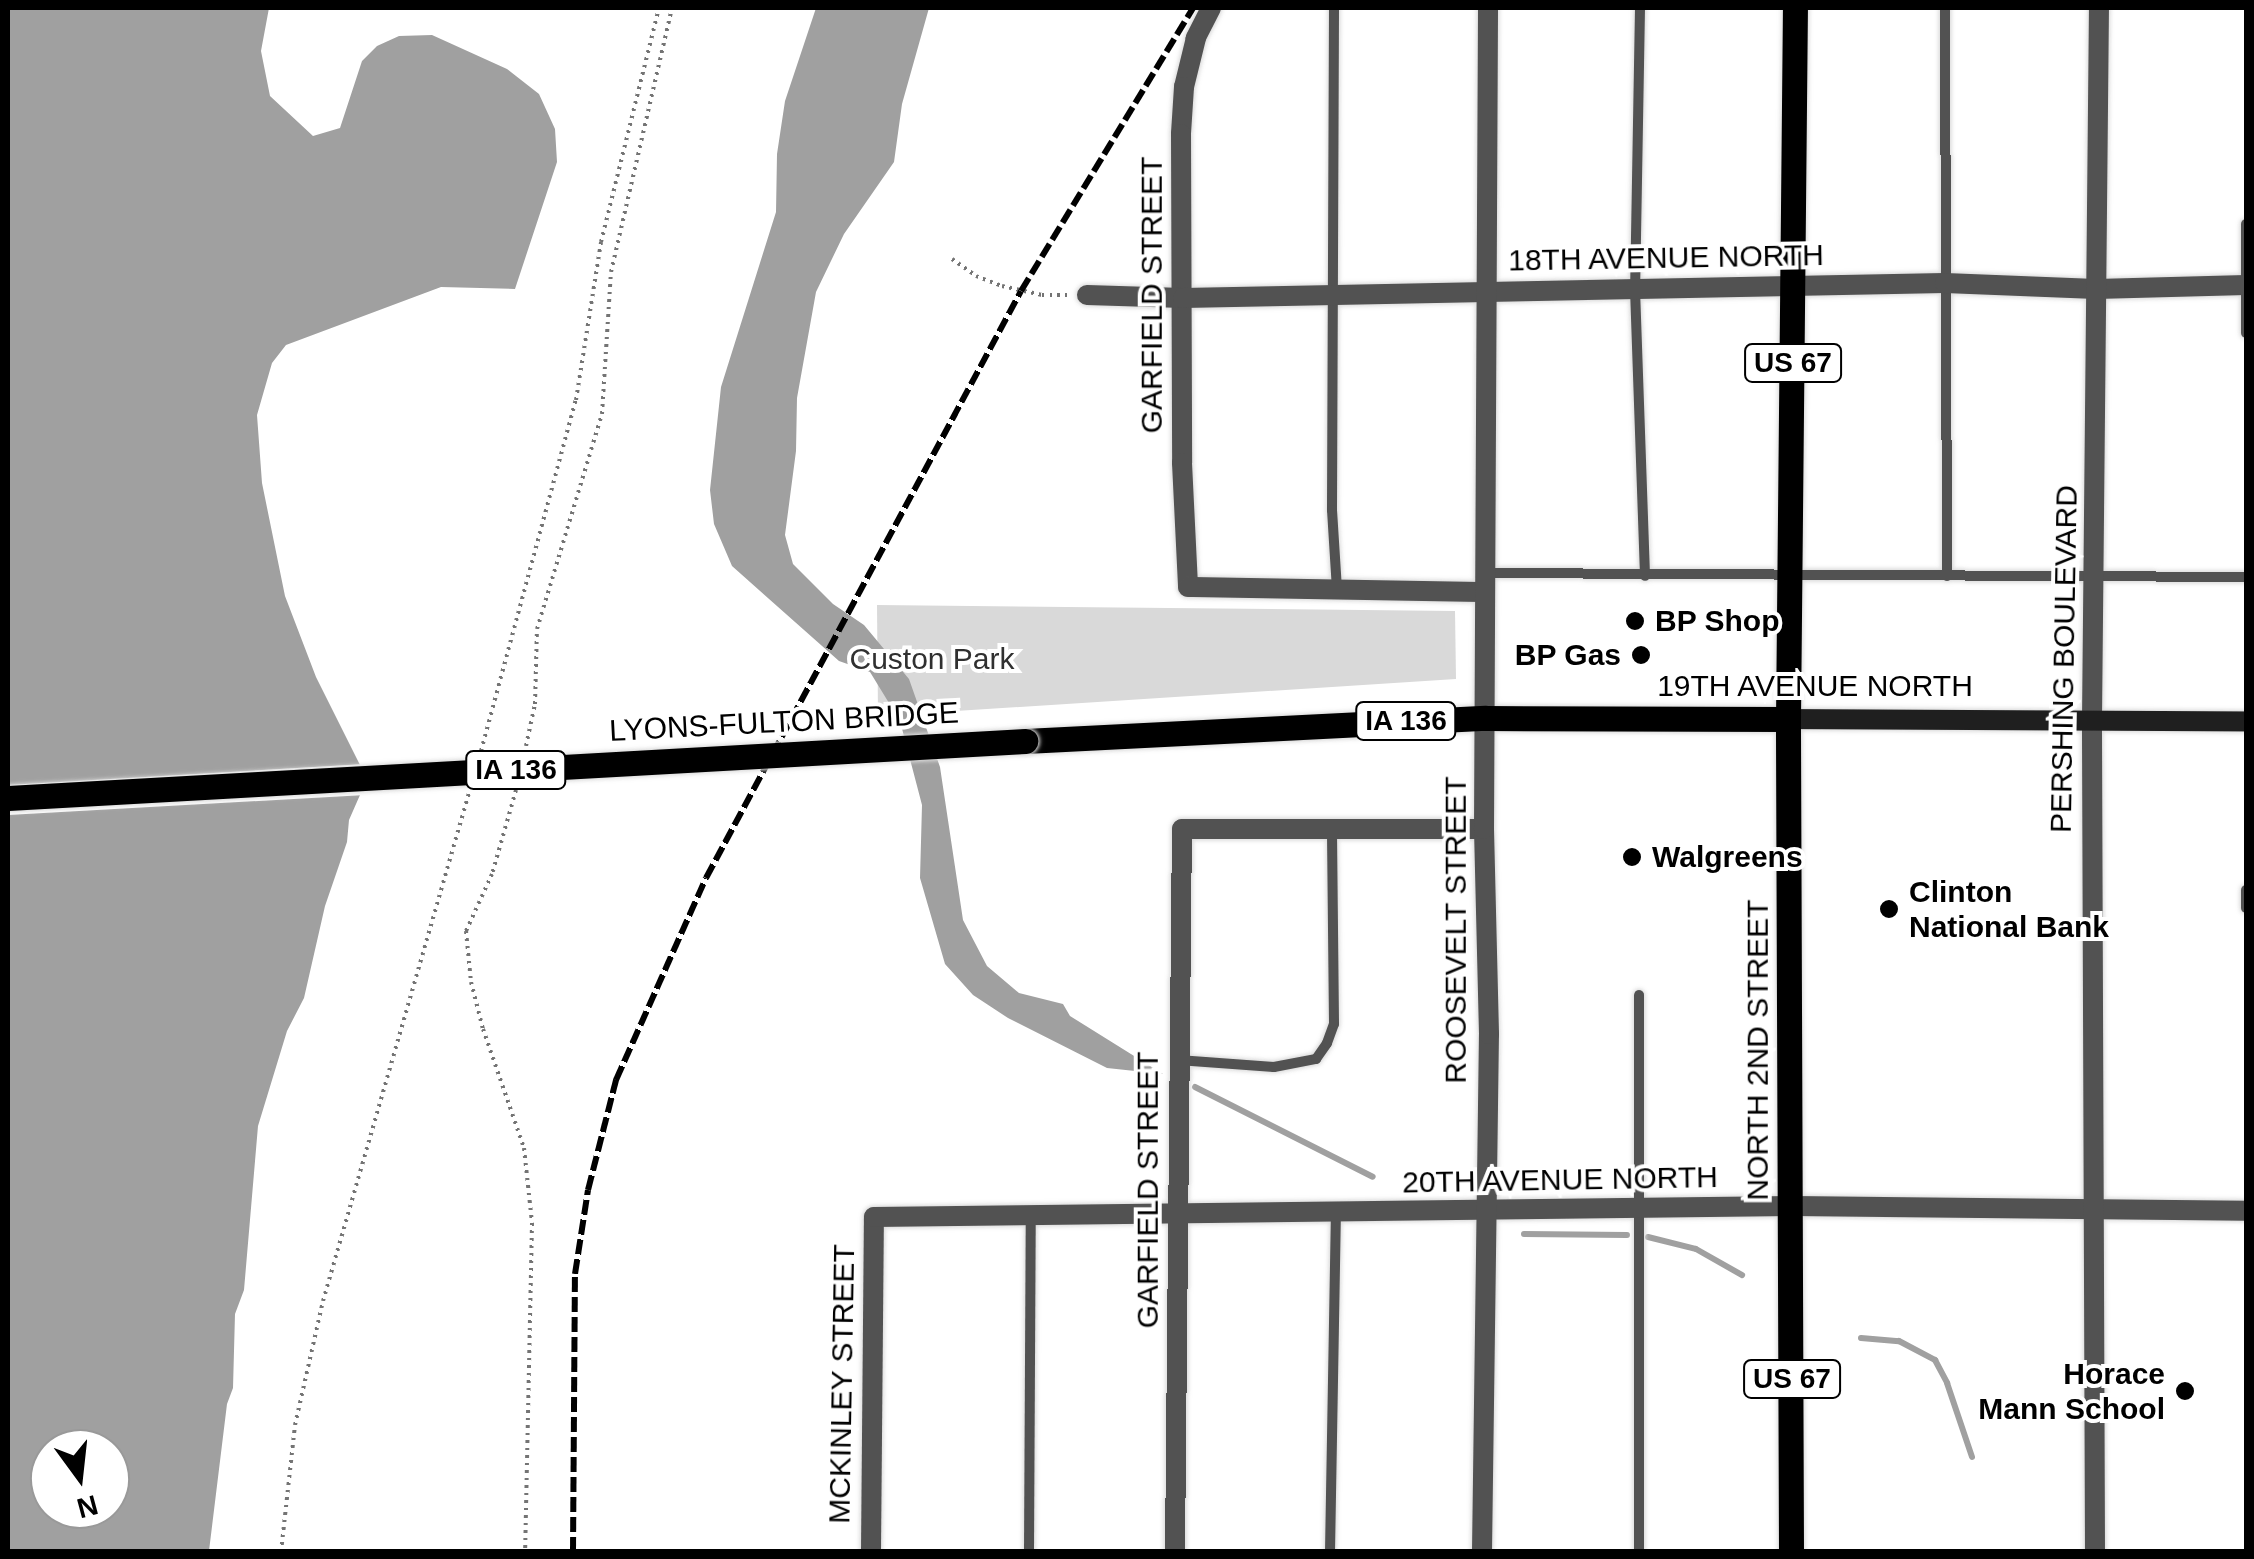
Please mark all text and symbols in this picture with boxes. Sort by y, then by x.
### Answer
street label: GARFIELD STREET [1134,157,1170,433]
street label: 18TH AVENUE NORTH [1507,237,1825,279]
road number: US 67 [1743,340,1843,386]
street label: PERSHING BOULEVARD [2043,485,2085,833]
place label: BP Shop [1655,603,1780,639]
marker: BP Shop [1624,610,1646,632]
place label: BP Gas [1514,637,1621,673]
park label: Custon Park [849,641,1015,677]
marker: BP Gas [1630,644,1652,666]
street label: 19TH AVENUE NORTH [1656,668,1974,704]
street label: LYONS-FULTON BRIDGE [608,695,960,749]
road number: IA 136 [1354,698,1458,744]
road number: IA 136 [464,747,568,793]
street label: ROOSEVELT STREET [1438,776,1474,1084]
place label: Walgreens [1652,839,1803,875]
marker: Walgreens [1621,846,1643,868]
place label: Clinton National Bank [1909,874,2109,944]
marker: Clinton National Bank [1878,898,1900,920]
street label: NORTH 2ND STREET [1740,899,1776,1201]
street label: GARFIELD STREET [1130,1052,1166,1328]
street label: 20TH AVENUE NORTH [1401,1159,1719,1201]
street label: MCKINLEY STREET [822,1244,862,1524]
road number: US 67 [1742,1356,1842,1402]
place label: Horace Mann School [1978,1356,2165,1426]
marker: Horace Mann School [2174,1380,2196,1402]
north arrow [30,1429,130,1529]
text: N [74,1489,101,1524]

